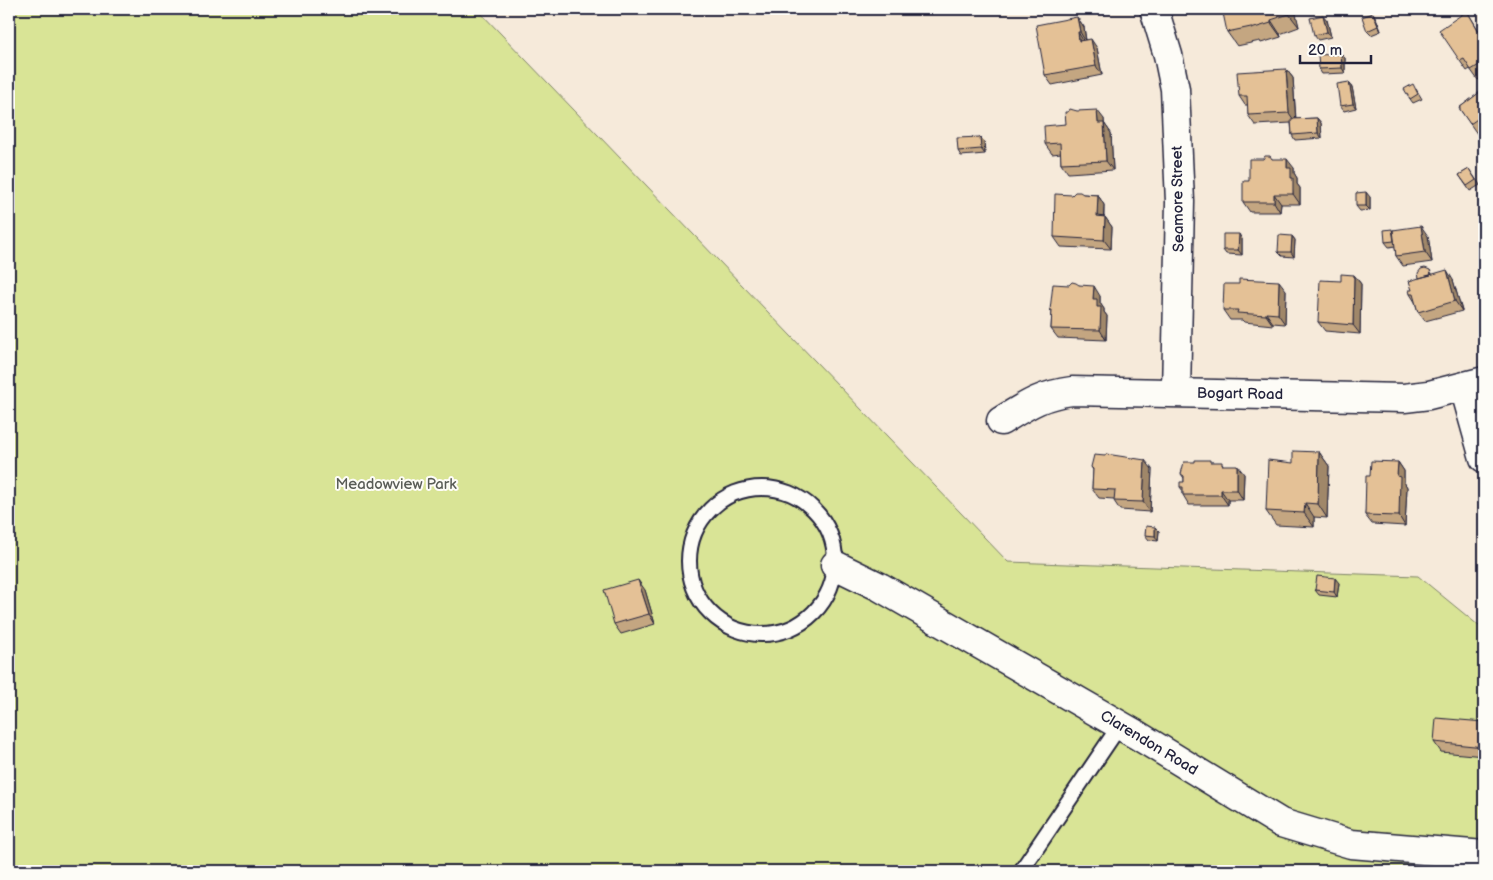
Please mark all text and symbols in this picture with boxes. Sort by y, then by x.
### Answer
scale bar [1300,32,1372,64]
text: 20 m [1308,41,1342,60]
street label: Seamore Street [1168,145,1188,252]
street label: Bogart Road [1197,384,1283,404]
park label: Meadowview Park [335,475,457,494]
street label: Clarendon Road [1097,706,1201,780]

